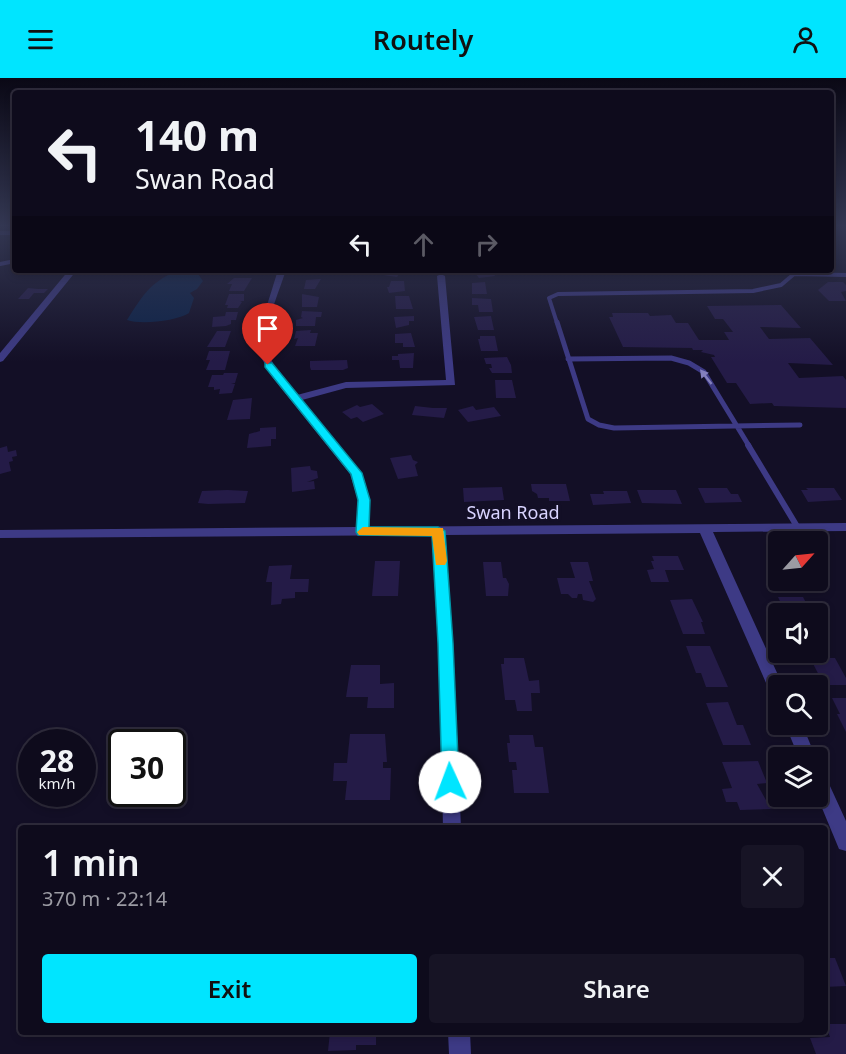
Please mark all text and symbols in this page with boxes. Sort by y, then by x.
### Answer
text: Routely [373,21,473,58]
icon: menu [24,23,57,56]
icon: person [789,23,822,56]
text: 140 m [135,106,259,163]
icon: left [36,114,114,192]
text: Swan Road [135,160,275,197]
icon: left [344,228,377,261]
icon: ahead [407,228,440,261]
icon: right [470,228,503,261]
pin [242,303,293,365]
icon: arrive [251,312,284,345]
one-way arrow [699,369,712,385]
street label: Swan Road [466,500,560,524]
north arrow [768,531,828,591]
map controls [768,531,828,807]
button: sound [768,603,828,663]
button: search [768,675,828,735]
speed limit sign: 30 [108,729,186,807]
text: 28 [40,740,74,781]
button: layers [768,747,828,807]
position arrow [418,750,482,814]
text: km/h [39,773,75,793]
text: 1 min [42,838,140,887]
button: close [741,845,804,908]
text: 370 m · 22:14 [42,885,167,912]
button: Exit [42,954,417,1023]
button: Share [429,954,804,1023]

